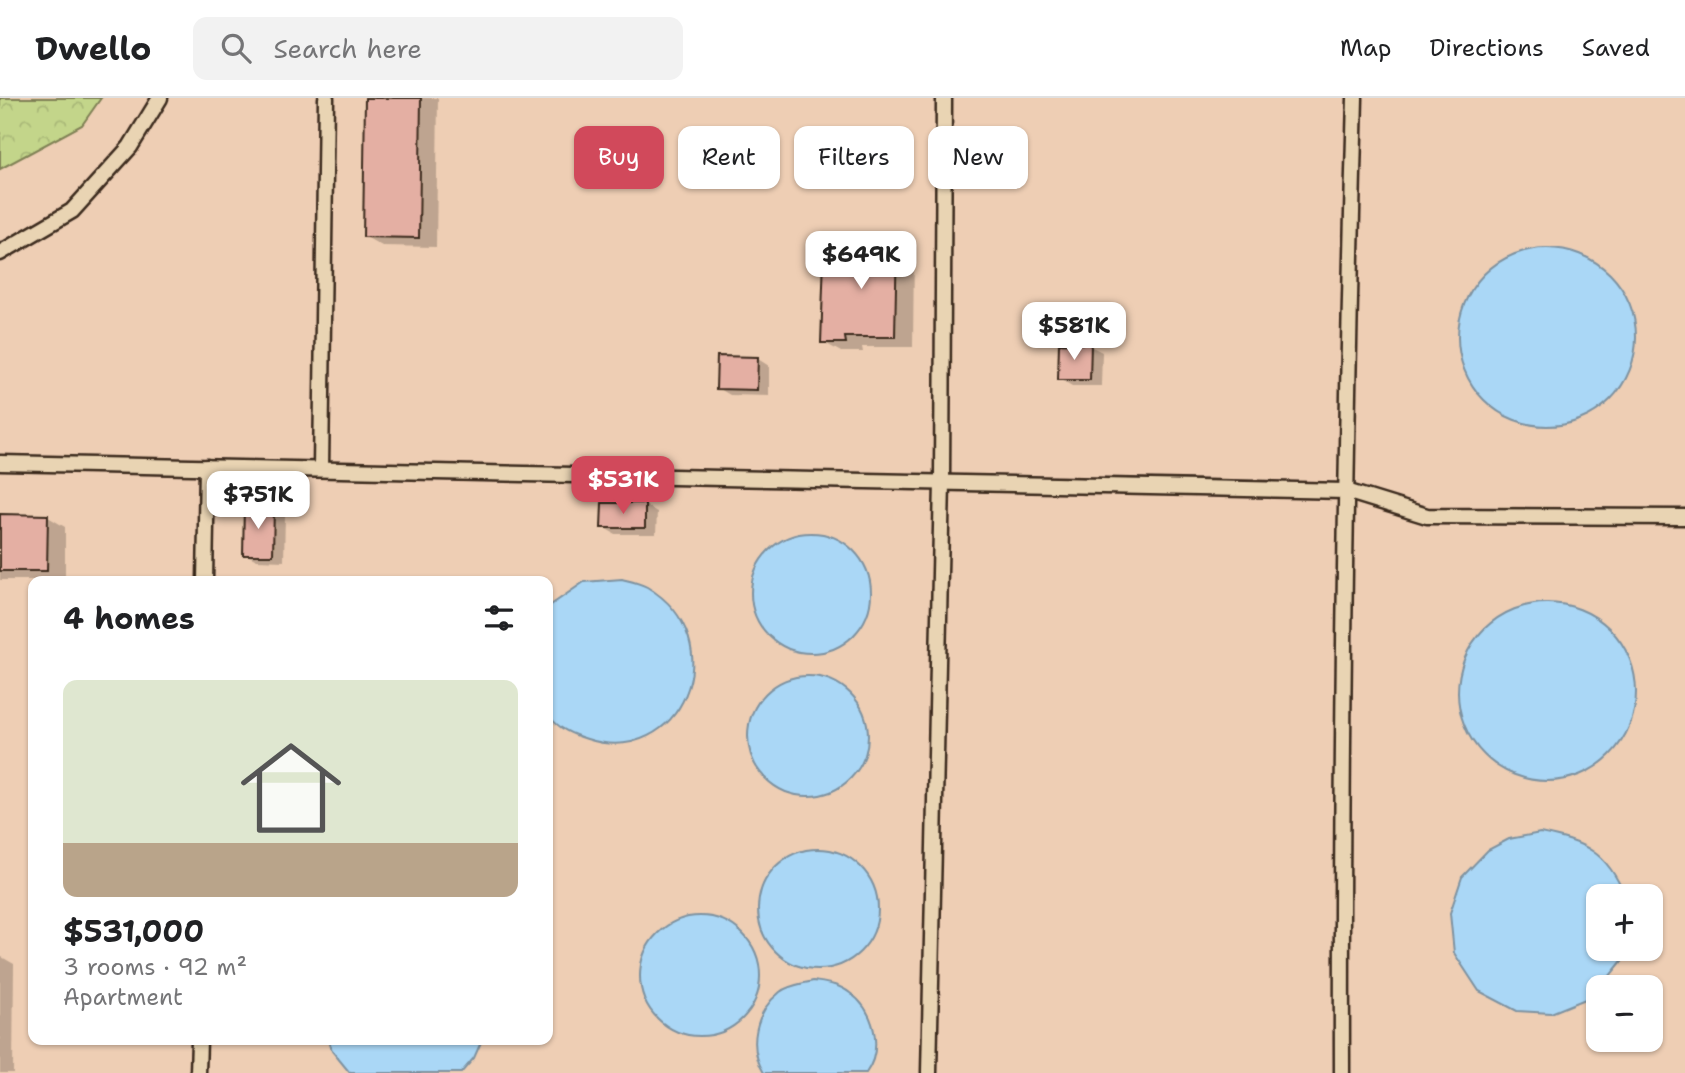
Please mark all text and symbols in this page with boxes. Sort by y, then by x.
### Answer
search box [193,17,683,80]
text: Dwello [35,26,151,71]
icon: search [217,29,255,67]
text: Search here [273,31,422,66]
text: Map [1340,32,1391,64]
text: Directions [1429,32,1544,64]
text: Saved [1582,32,1650,64]
chip: Buy [574,126,664,189]
chip: Rent [678,126,780,189]
chip: Filters [794,126,914,189]
chip: New [928,126,1028,189]
pin: $649K [812,232,910,291]
text: $649K [821,239,901,269]
pin: $581K [1025,302,1123,362]
text: $581K [1038,310,1110,340]
pin: $531K [574,456,672,516]
text: $531K [587,464,659,494]
pin: $751K [209,472,307,531]
text: $751K [223,479,293,509]
text: 4 homes [63,598,195,639]
icon: filters [480,599,518,637]
icon: home [228,725,354,851]
map controls [1586,884,1663,1052]
button: + [1586,884,1663,961]
text: $531,000 [63,911,204,952]
text: 3 rooms · 92 m² [63,952,247,982]
button: − [1586,975,1663,1052]
text: Apartment [63,982,183,1012]

